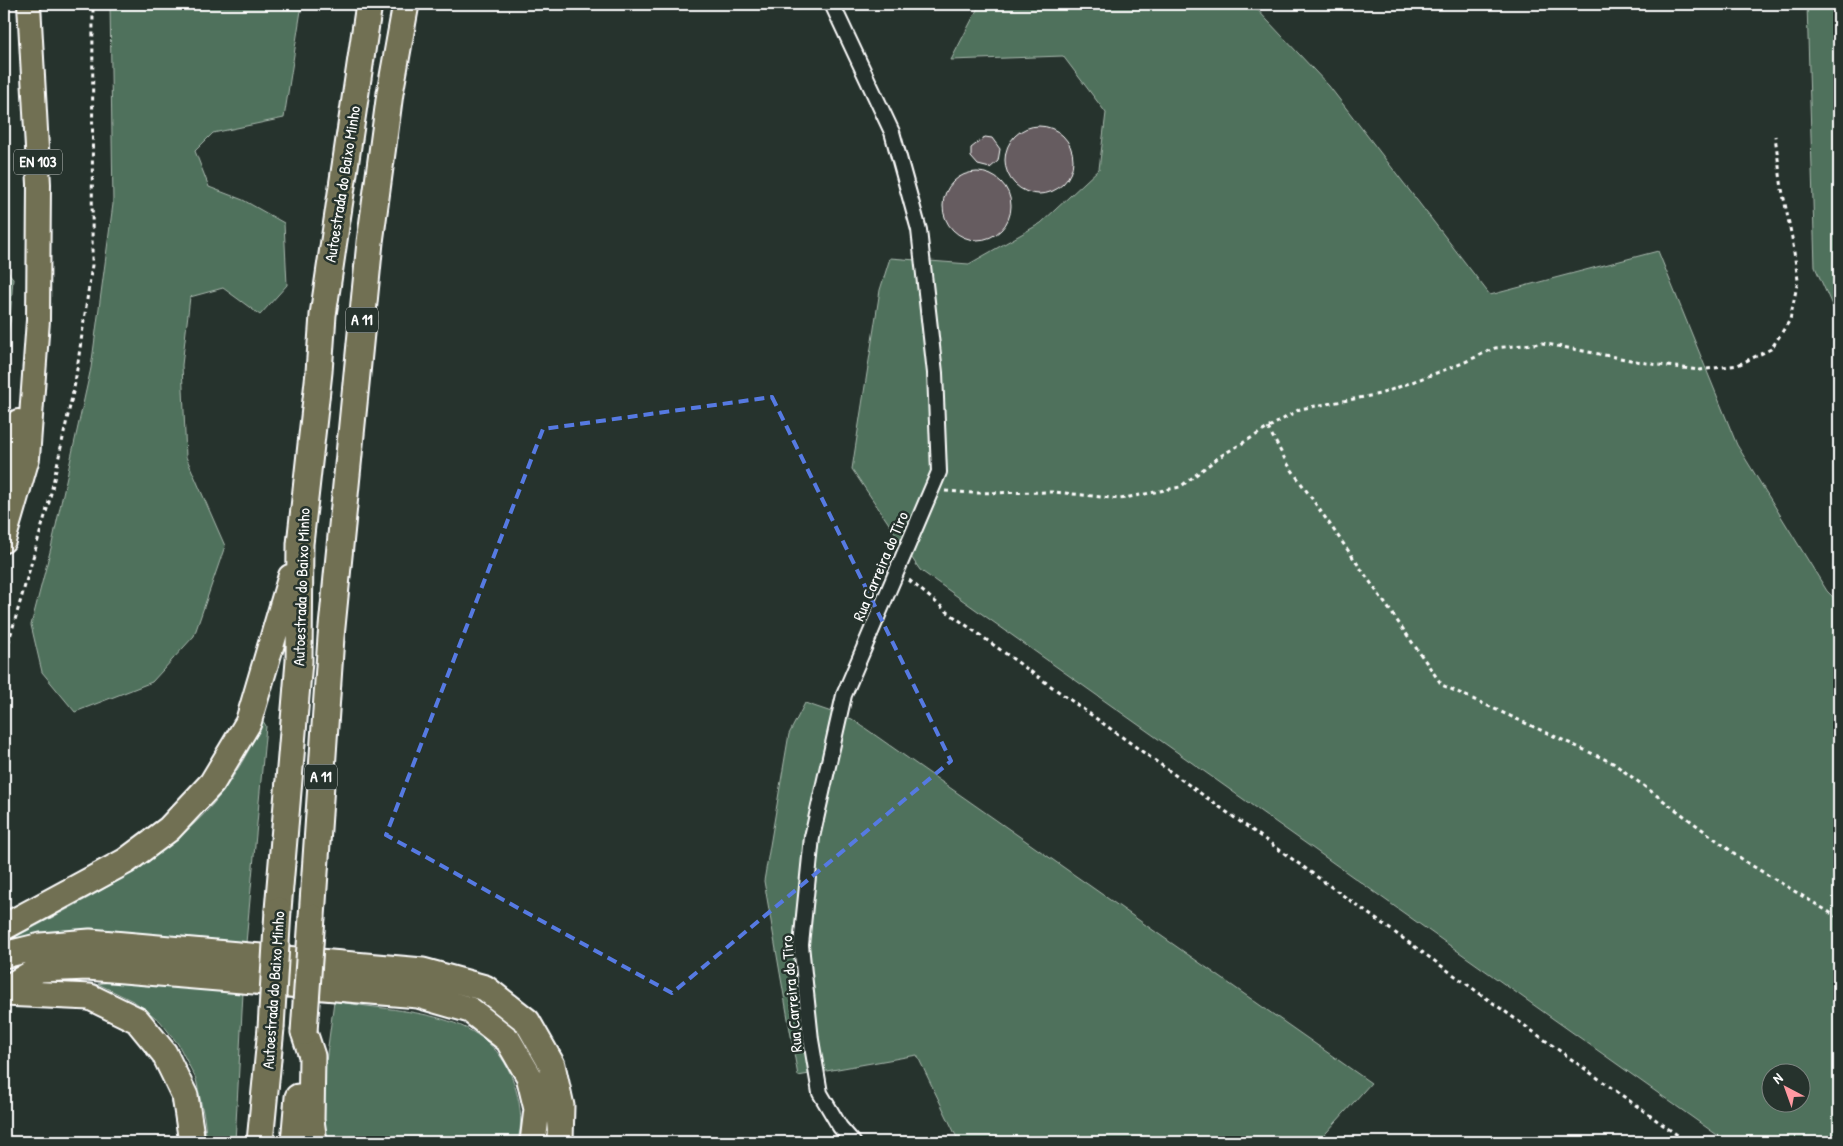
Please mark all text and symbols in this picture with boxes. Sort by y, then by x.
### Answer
street label: Autoestrada do Baixo Minho [319,104,365,264]
road number: EN 103 [14,150,62,174]
road number: A 11 [346,308,378,332]
street label: Autoestrada do Baixo Minho [287,507,315,666]
street label: Rua Carreira do Tiro [847,507,913,624]
road number: A 11 [305,764,337,790]
street label: Autoestrada do Baixo Minho [257,910,290,1070]
street label: Rua Carreira do Tiro [775,934,807,1053]
north arrow [1760,1064,1810,1114]
text: N [1768,1068,1787,1087]

